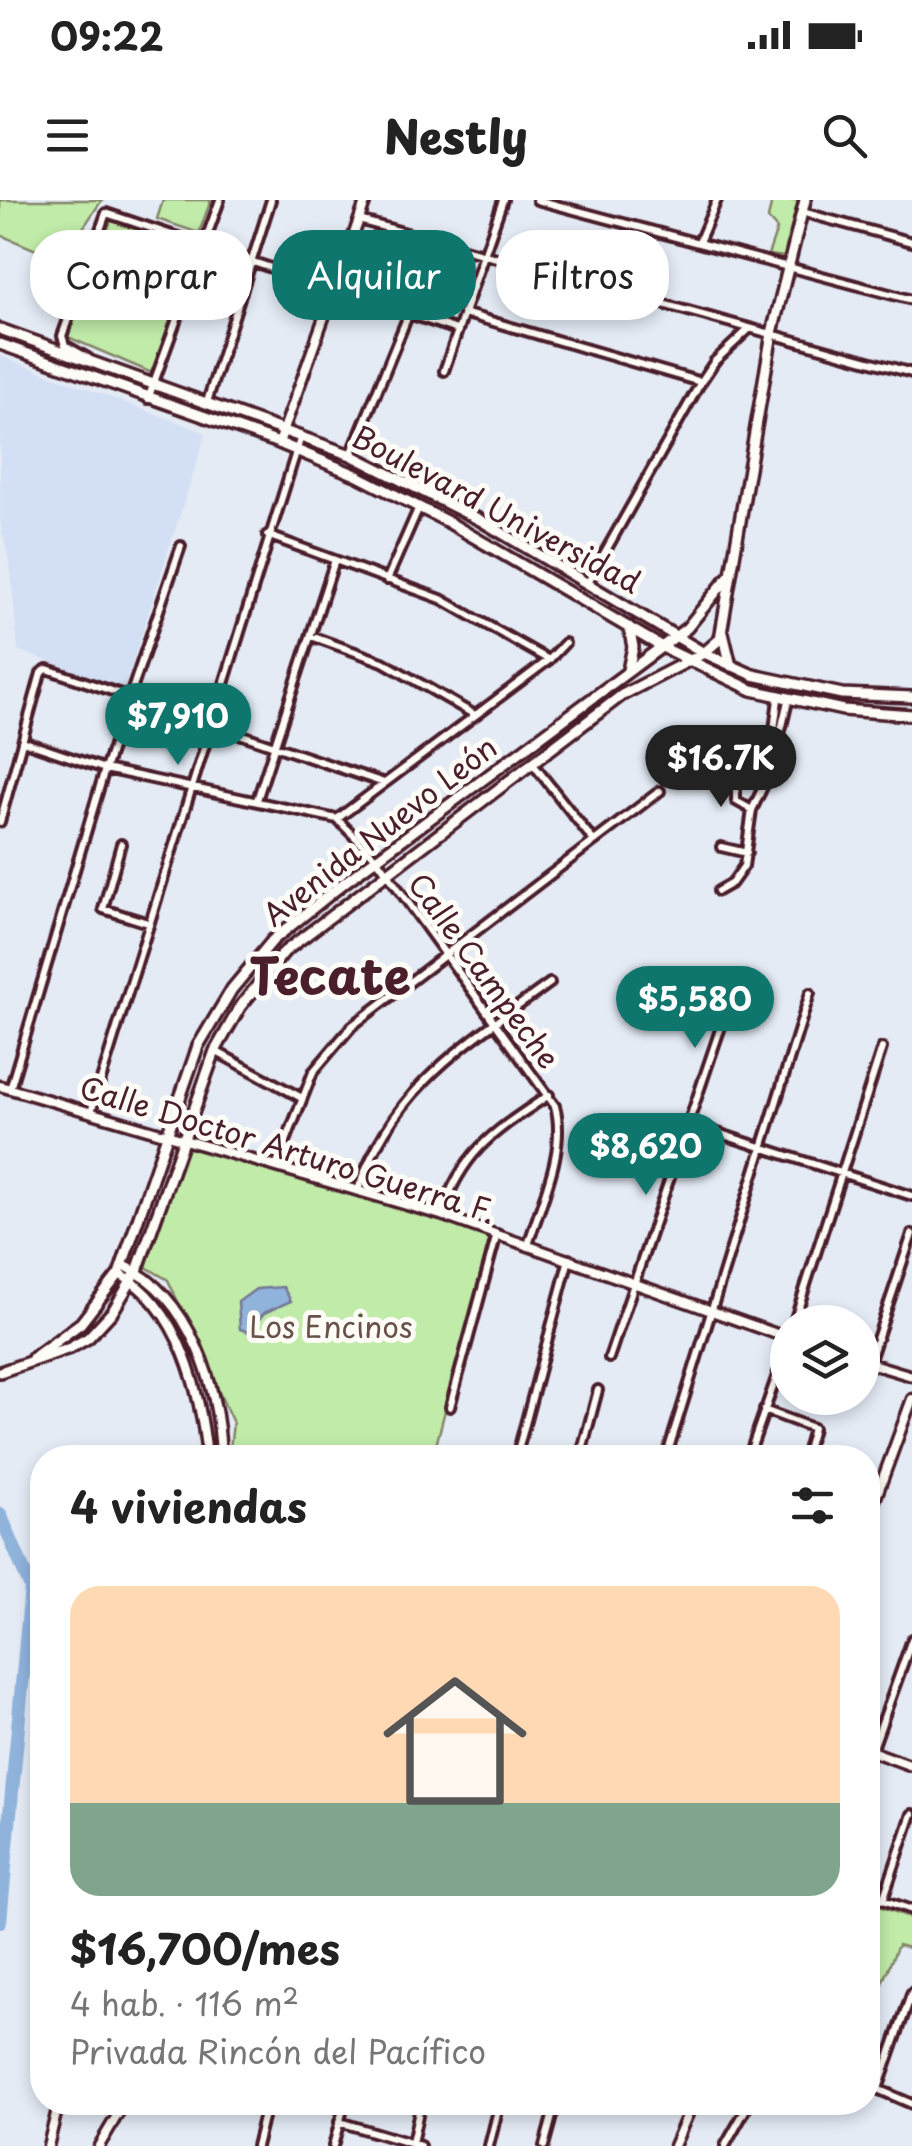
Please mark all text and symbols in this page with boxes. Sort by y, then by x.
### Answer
text: 09:22 [50,7,164,64]
text: Nestly [384,101,528,169]
icon: menu [40,108,95,163]
icon: search [817,108,872,163]
chip: Comprar [30,230,252,320]
chip: Alquilar [272,230,476,320]
chip: Filtros [496,230,669,320]
street label: Boulevard Universidad [345,413,649,603]
pin: $7,910 [97,683,259,768]
text: $7,910 [127,691,229,739]
street label: Avenida Nuevo León [252,724,506,936]
pin: $16.7K [640,725,802,810]
text: $16.7K [667,733,775,781]
street label: Calle Campeche [398,863,572,1077]
district label: Tecate [249,936,411,1012]
pin: $5,580 [614,966,776,1051]
text: $5,580 [638,974,752,1022]
street label: Calle Doctor Arturo Guerra F. [75,1063,501,1233]
pin: $8,620 [565,1113,727,1198]
text: $8,620 [590,1121,702,1169]
park label: Los Encinos [249,1303,413,1348]
map controls [770,1305,880,1415]
button: layers [770,1305,880,1415]
text: 4 viviendas [70,1474,307,1537]
icon: filters [785,1478,840,1533]
icon: home [365,1651,545,1831]
text: $16,700/mes [70,1916,340,1979]
text: 4 hab. · 116 m² [70,1979,299,2027]
text: Privada Rincón del Pacífico [70,2027,486,2075]

